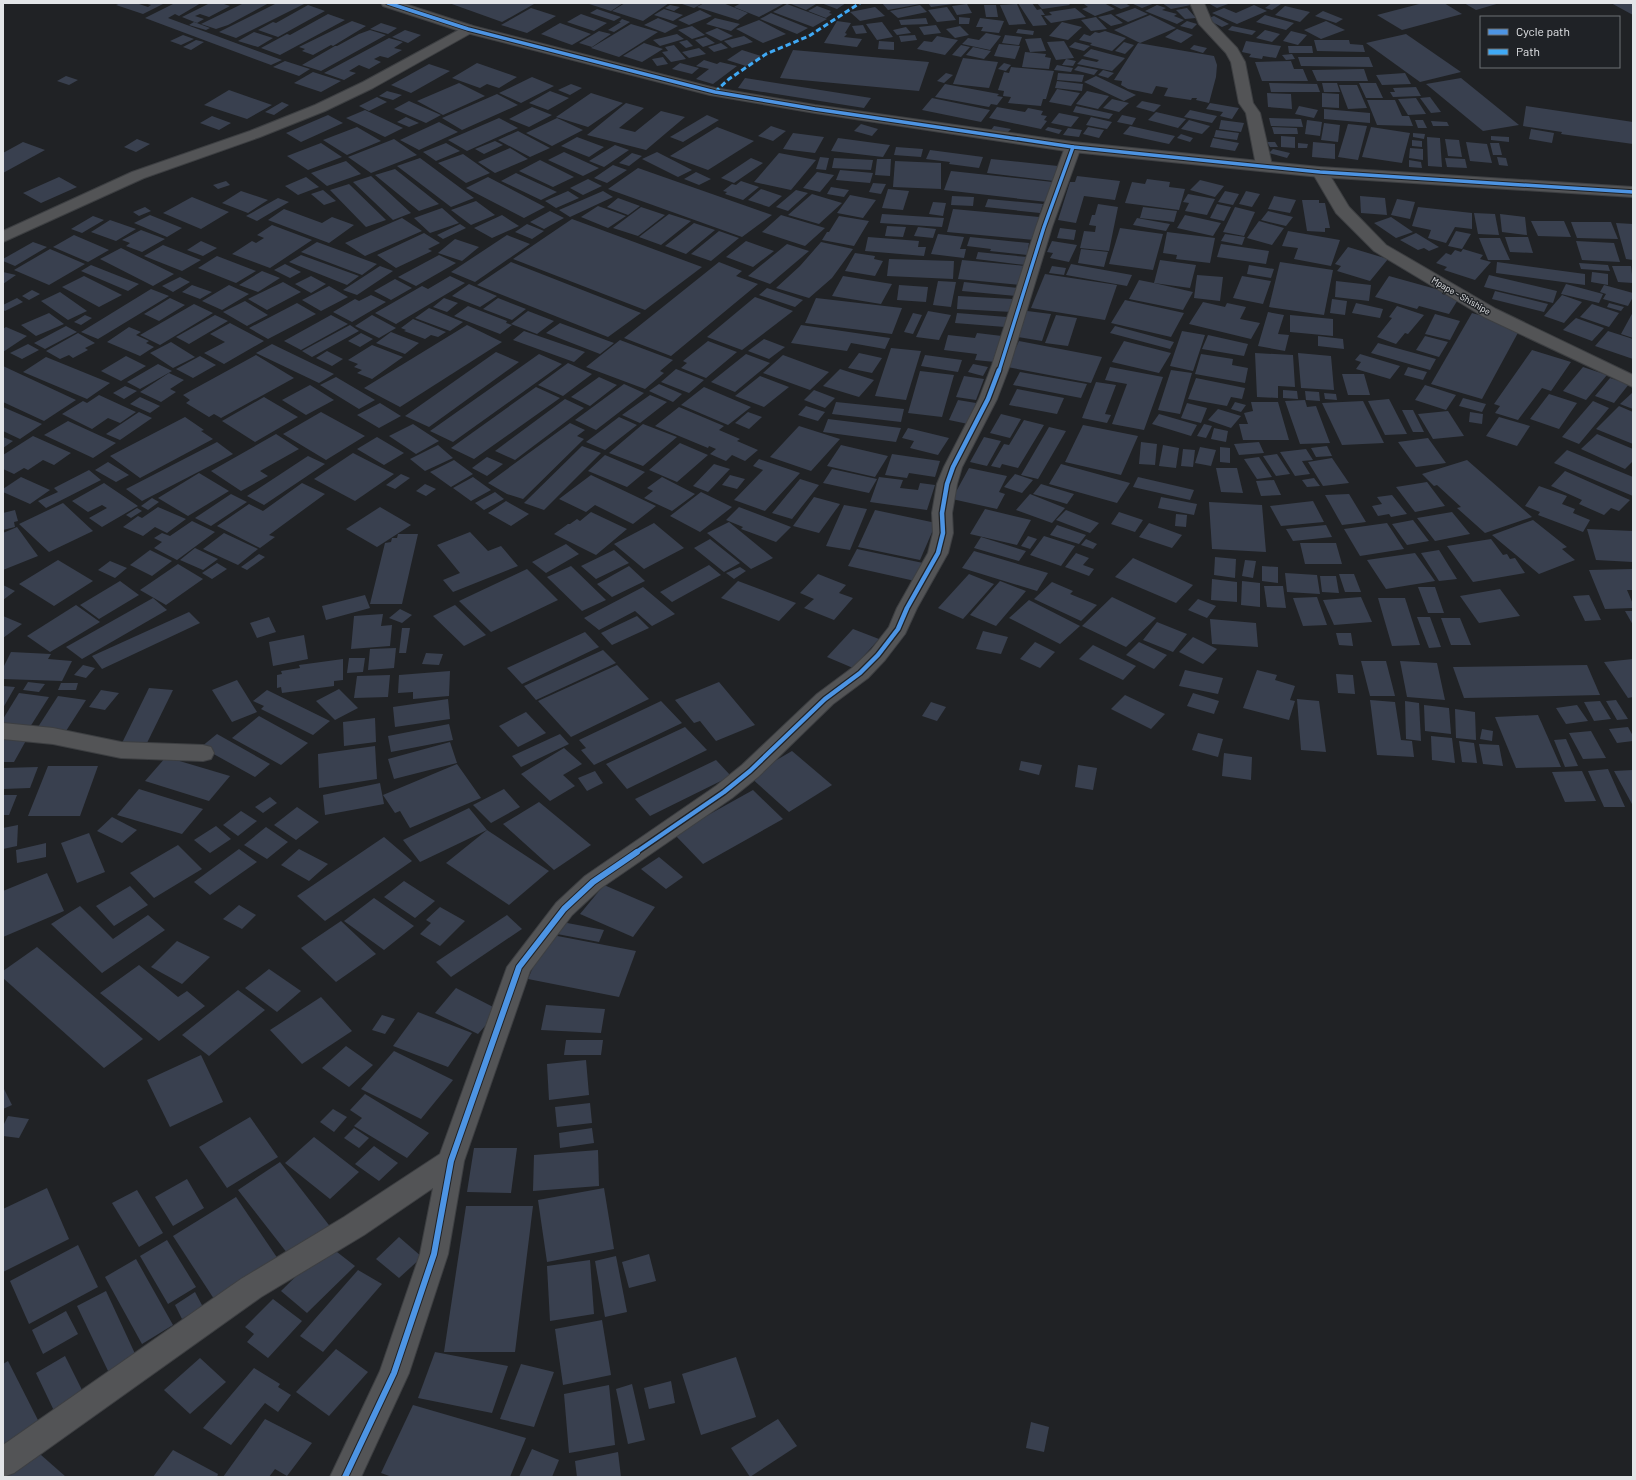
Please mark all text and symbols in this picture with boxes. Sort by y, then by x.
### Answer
legend [1480,16,1620,68]
text: Cycle path [1516,24,1570,38]
text: Path [1516,44,1540,58]
street label: Mpape - Shishipe [1430,274,1493,317]

